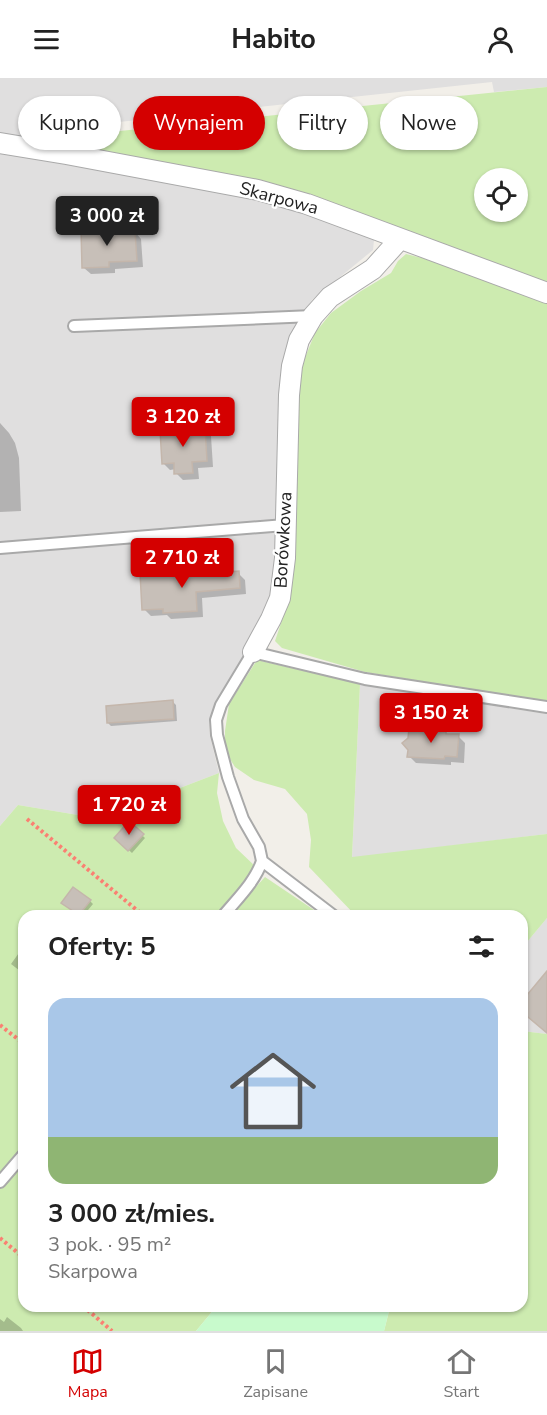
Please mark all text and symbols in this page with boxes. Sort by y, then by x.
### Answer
text: Habito [231,21,316,58]
icon: menu [30,23,63,56]
icon: person [484,23,517,56]
chip: Kupno [18,96,121,150]
chip: Wynajem [133,96,265,150]
chip: Filtry [277,96,368,150]
chip: Nowe [380,96,478,150]
map controls [474,168,528,222]
button: locate [474,168,528,222]
street label: Skarpowa [237,176,321,220]
pin: 3 000 zł [45,196,169,247]
text: 3 000 zł [70,202,144,229]
pin: 3 120 zł [121,397,245,448]
text: 3 120 zł [146,403,220,430]
street label: Borówkowa [268,491,298,589]
pin: 2 710 zł [120,538,244,589]
text: 2 710 zł [145,544,219,571]
pin: 3 150 zł [369,693,493,744]
text: 3 150 zł [394,699,468,726]
pin: 1 720 zł [67,785,191,836]
text: 1 720 zł [92,791,166,818]
text: Oferty: 5 [48,929,155,964]
icon: filters [465,930,498,963]
icon: home [219,1037,327,1145]
text: 3 000 zł/mies. [48,1196,215,1231]
text: 3 pok. · 95 m² [48,1231,171,1258]
text: Skarpowa [48,1258,138,1285]
tab: Mapa [68,1345,108,1403]
tab: Zapisane [243,1345,308,1403]
tab: Start [444,1345,479,1403]

